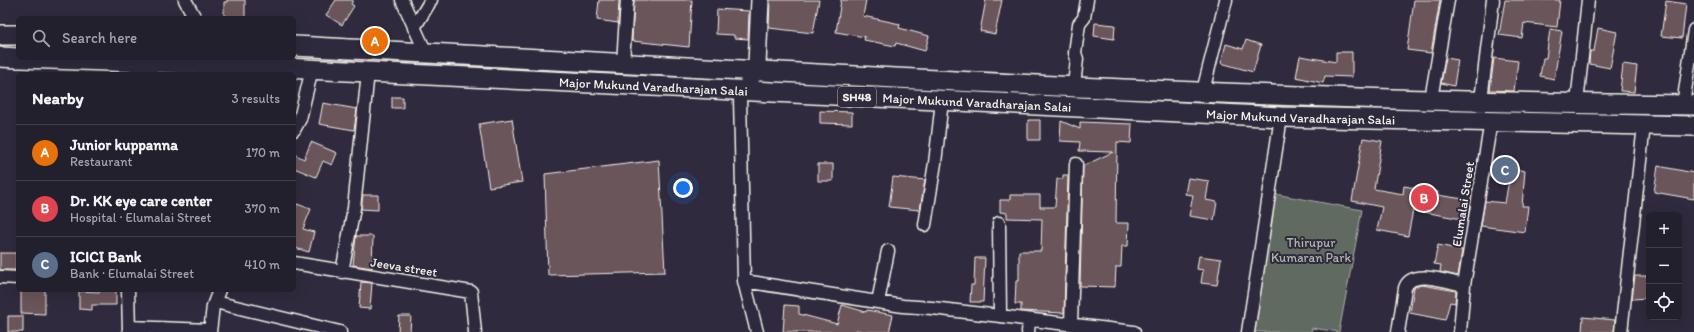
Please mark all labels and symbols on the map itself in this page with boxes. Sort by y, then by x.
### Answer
pin: A [362,26,388,56]
street label: Major Mukund Varadharajan Salai [559,74,748,98]
road number: SH48 [838,87,876,107]
street label: Major Mukund Varadharajan Salai [882,90,1072,114]
street label: Major Mukund Varadharajan Salai [1206,106,1395,127]
pin: C [1492,155,1518,185]
street label: Elumalai Street [1449,160,1477,248]
your location [673,178,693,198]
pin: B [1411,183,1437,213]
park label: Thirupur Kumaran Park [1271,235,1351,265]
street label: Jeeva street [369,254,439,280]

